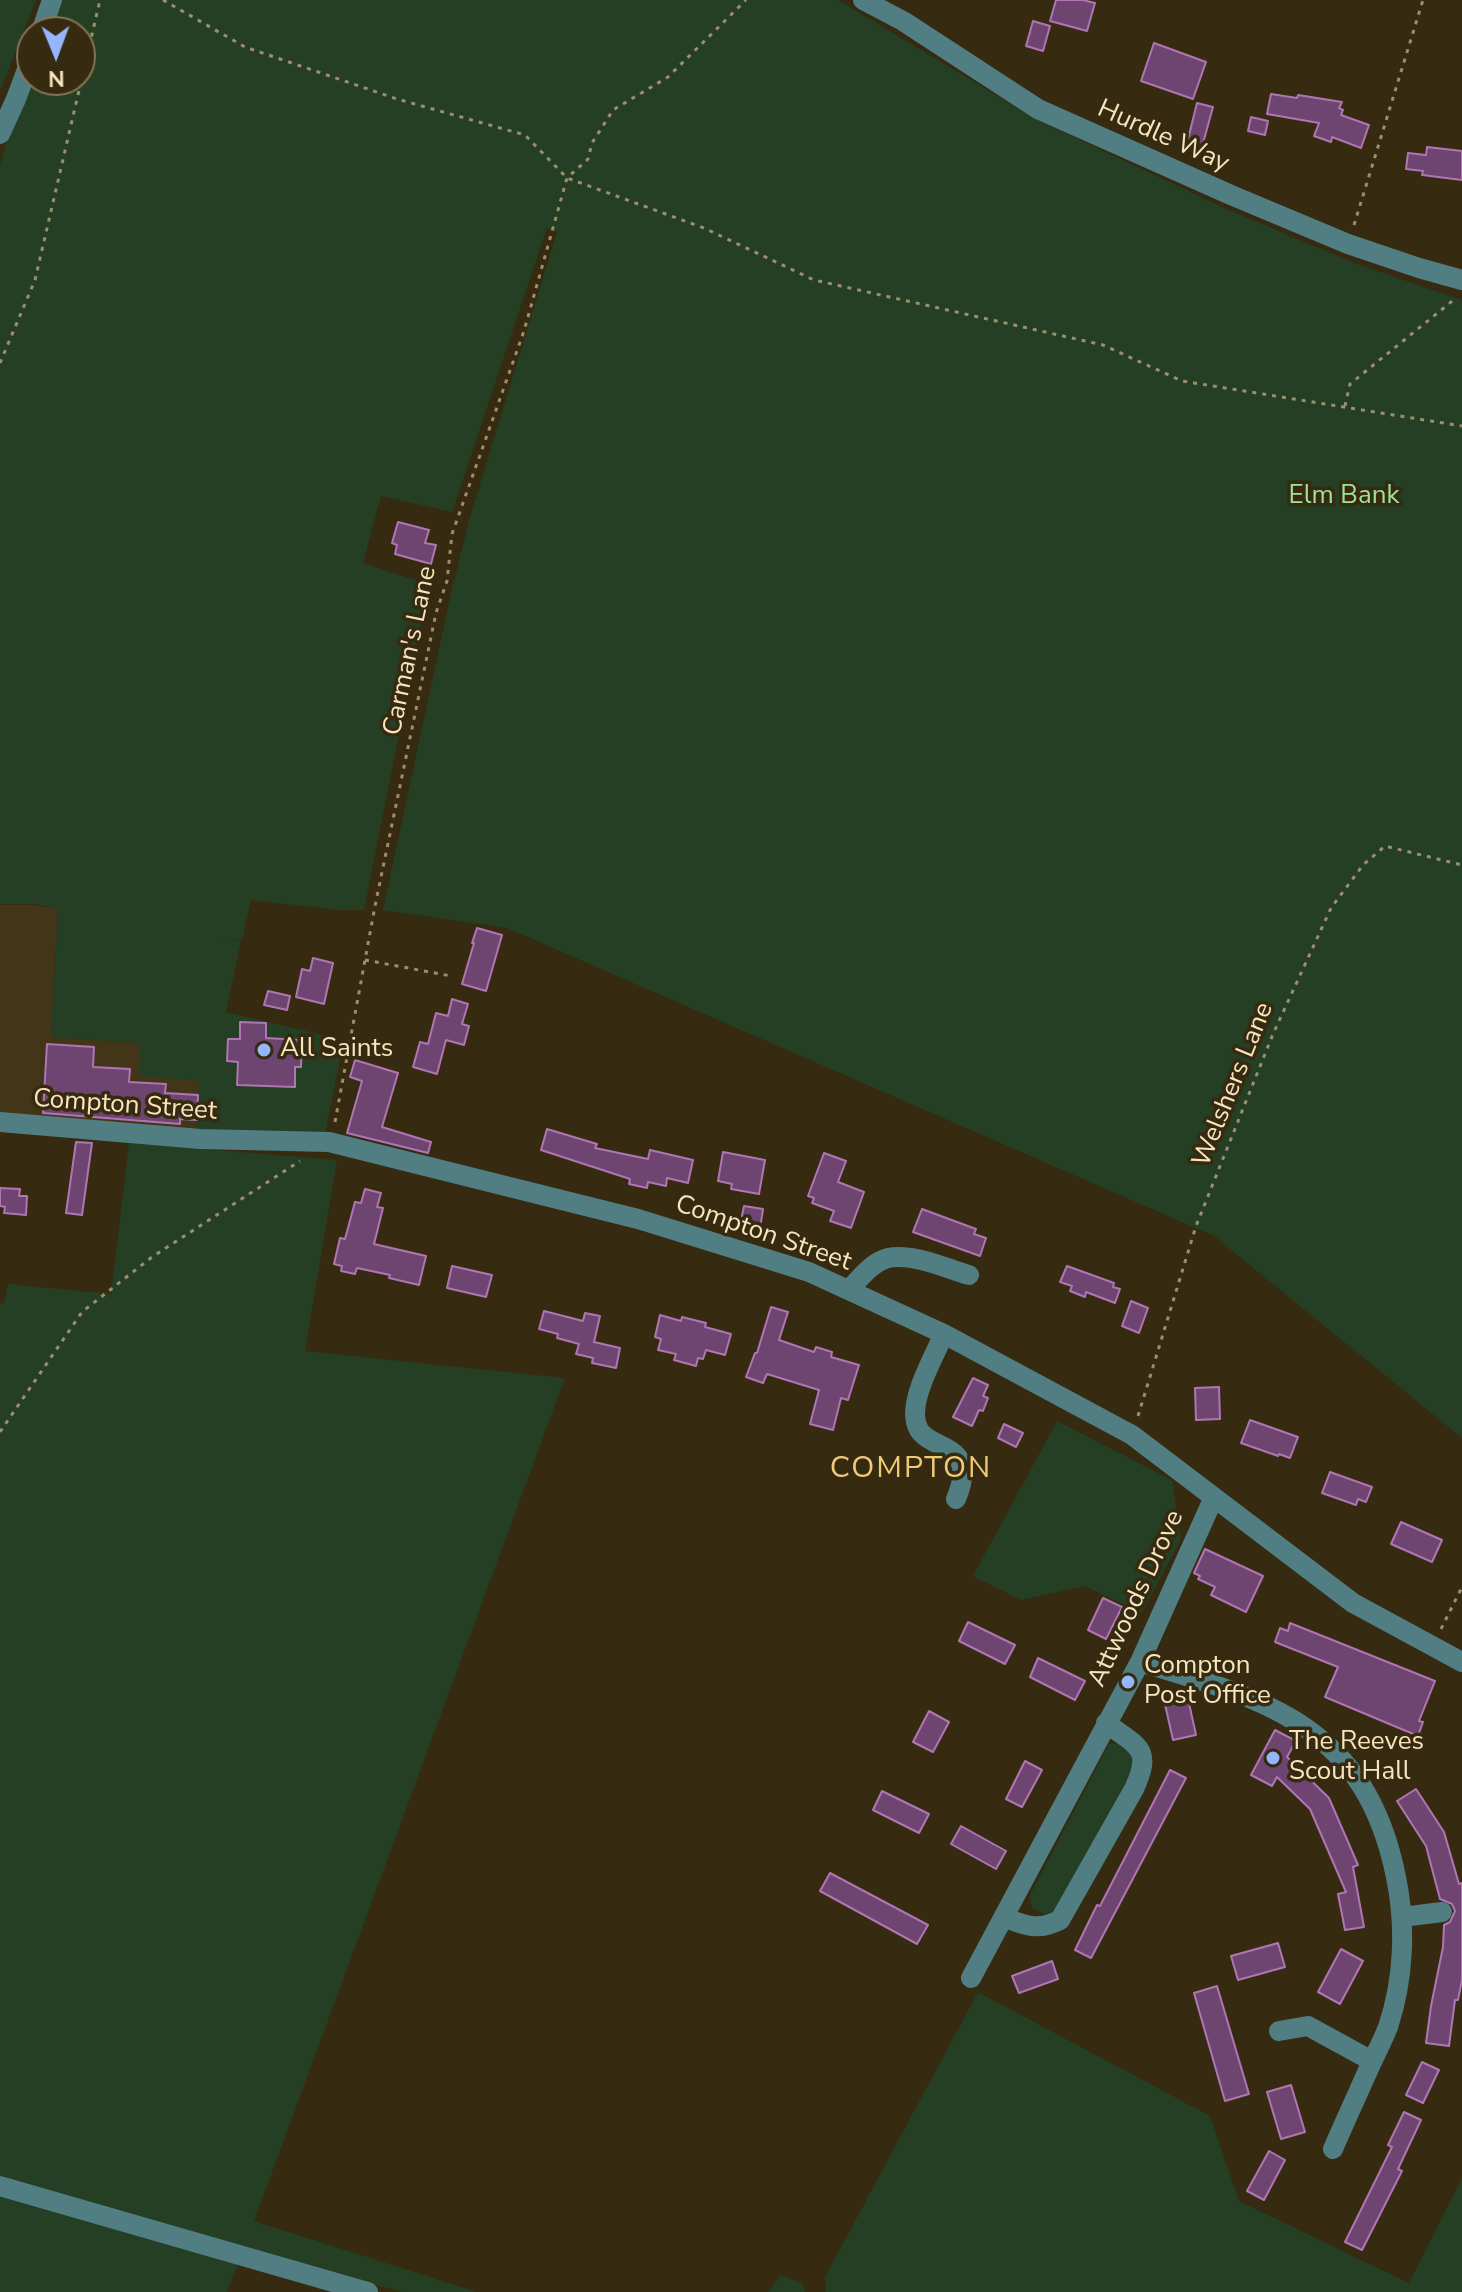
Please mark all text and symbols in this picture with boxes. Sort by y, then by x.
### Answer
north arrow [16,16,96,96]
text: N [48,63,65,93]
street label: Hurdle Way [1092,94,1234,180]
park label: Elm Bank [1289,481,1399,513]
street label: Carman's Lane [378,563,444,739]
street label: Welshers Lane [1187,998,1281,1172]
place label: All Saints [280,1034,393,1066]
marker: All Saints [255,1041,273,1059]
street label: Compton Street [32,1084,218,1128]
street label: Compton Street [671,1189,855,1279]
district label: COMPTON [830,1452,992,1488]
street label: Attwoods Drove [1082,1506,1192,1692]
place label: Compton Post Office [1144,1651,1271,1712]
marker: Compton Post Office [1119,1673,1137,1691]
place label: The Reeves Scout Hall [1289,1727,1424,1788]
marker: The Reeves Scout Hall [1264,1749,1282,1767]

